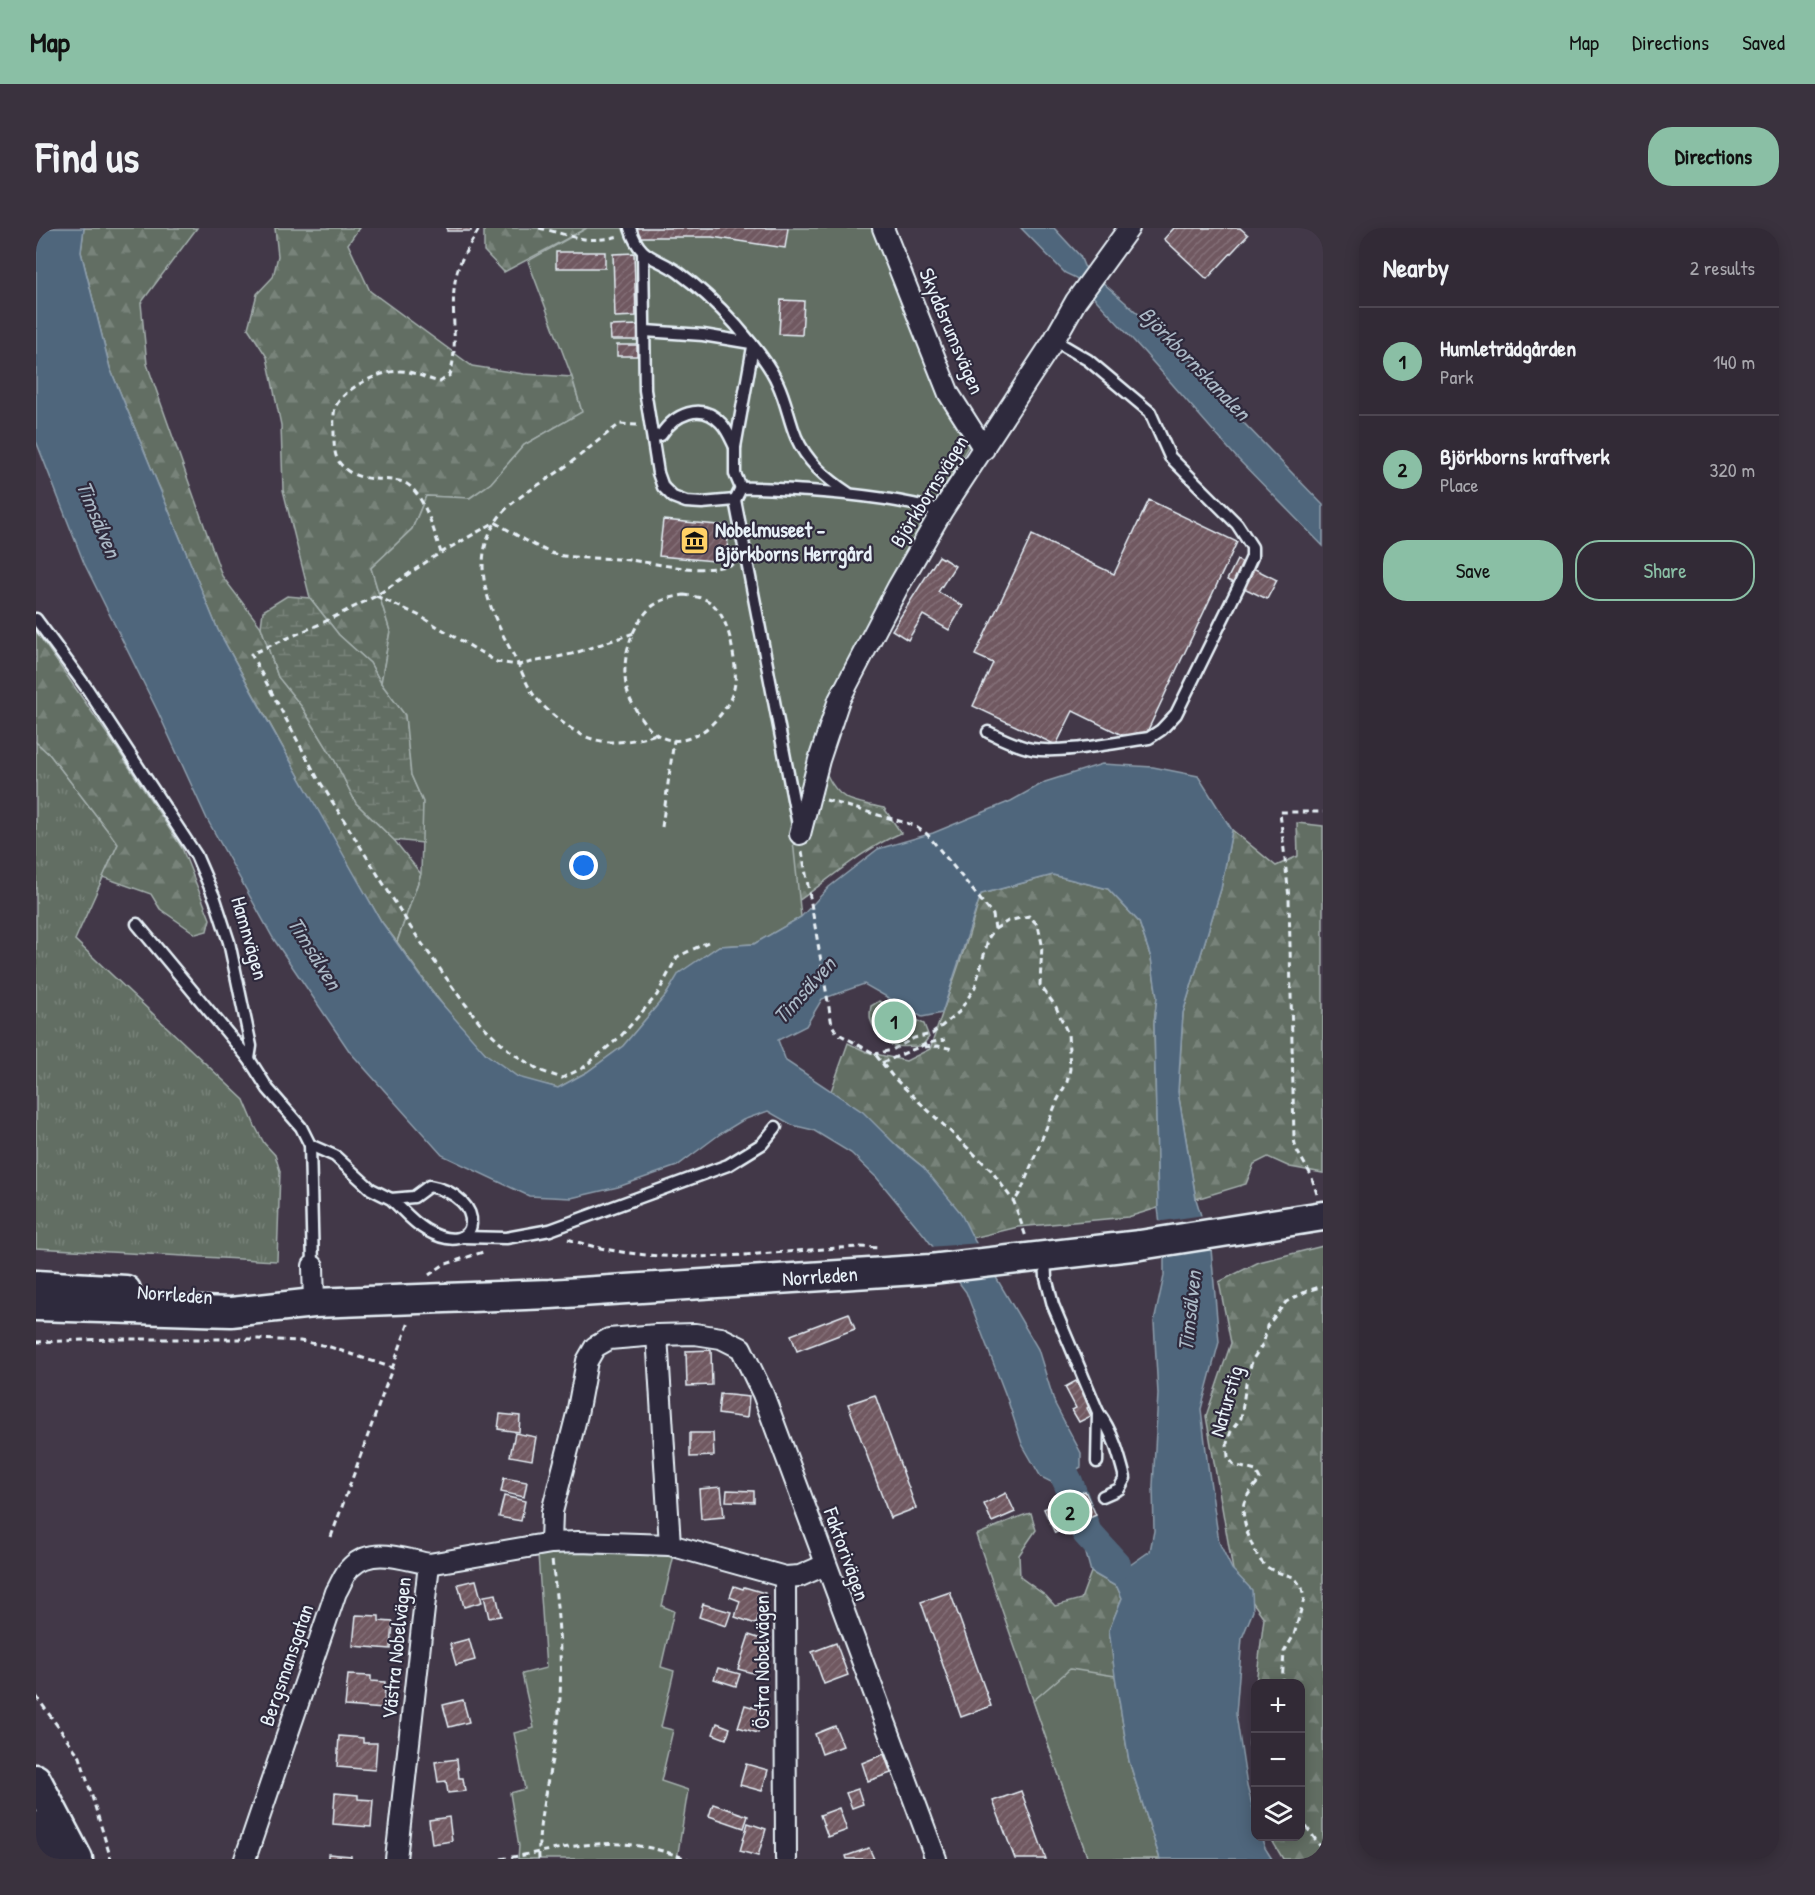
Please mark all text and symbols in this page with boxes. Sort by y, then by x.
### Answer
text: Map [30,23,70,61]
text: Map [1569,28,1599,57]
text: Directions [1632,28,1709,57]
text: Saved [1742,28,1785,57]
button: Directions [1648,127,1779,186]
text: Find us [36,128,139,185]
text: Nearby [1383,250,1449,285]
text: 2 results [1690,254,1755,281]
street label: Skyddsrumsvägen [912,263,992,399]
water label: Björkbornskanalen [1133,299,1259,428]
text: Humleträdgården [1440,333,1576,363]
text: 1 [1399,348,1406,375]
text: 140 m [1713,348,1755,375]
text: Park [1440,363,1473,390]
street label: Björkbornsvägen [883,429,975,553]
text: Björkborns kraftverk [1440,441,1610,471]
text: 2 [1398,456,1407,483]
text: 320 m [1710,456,1755,483]
text: Place [1440,471,1479,498]
water label: Timsälven [69,476,129,564]
place label: Nobelmuseet - Björkborns Herrgård [715,515,872,569]
museum icon: Nobelmuseet - Björkborns Herrgård [678,525,710,557]
button: Save [1383,540,1563,601]
button: Share [1575,540,1755,601]
your location [569,851,598,880]
street label: Hamnvägen [224,893,276,983]
water label: Timsälven [281,911,350,997]
water label: Timsälven [766,948,843,1030]
pin: 1 [874,998,914,1044]
street label: Norrleden [781,1259,859,1293]
water label: Timsälven [1170,1267,1208,1353]
street label: Norrleden [136,1277,214,1311]
street label: Naturstig [1202,1362,1250,1440]
pin: 2 [1050,1490,1090,1534]
street label: Faktorivägen [816,1502,877,1605]
street label: Västra Nobelvägen [374,1576,418,1720]
street label: Östra Nobelvägen [747,1595,776,1729]
street label: Bergsmansgatan [252,1600,320,1730]
map controls [1251,1679,1305,1841]
button: + [1251,1679,1305,1733]
button: − [1251,1733,1305,1787]
button: layers [1251,1787,1305,1841]

